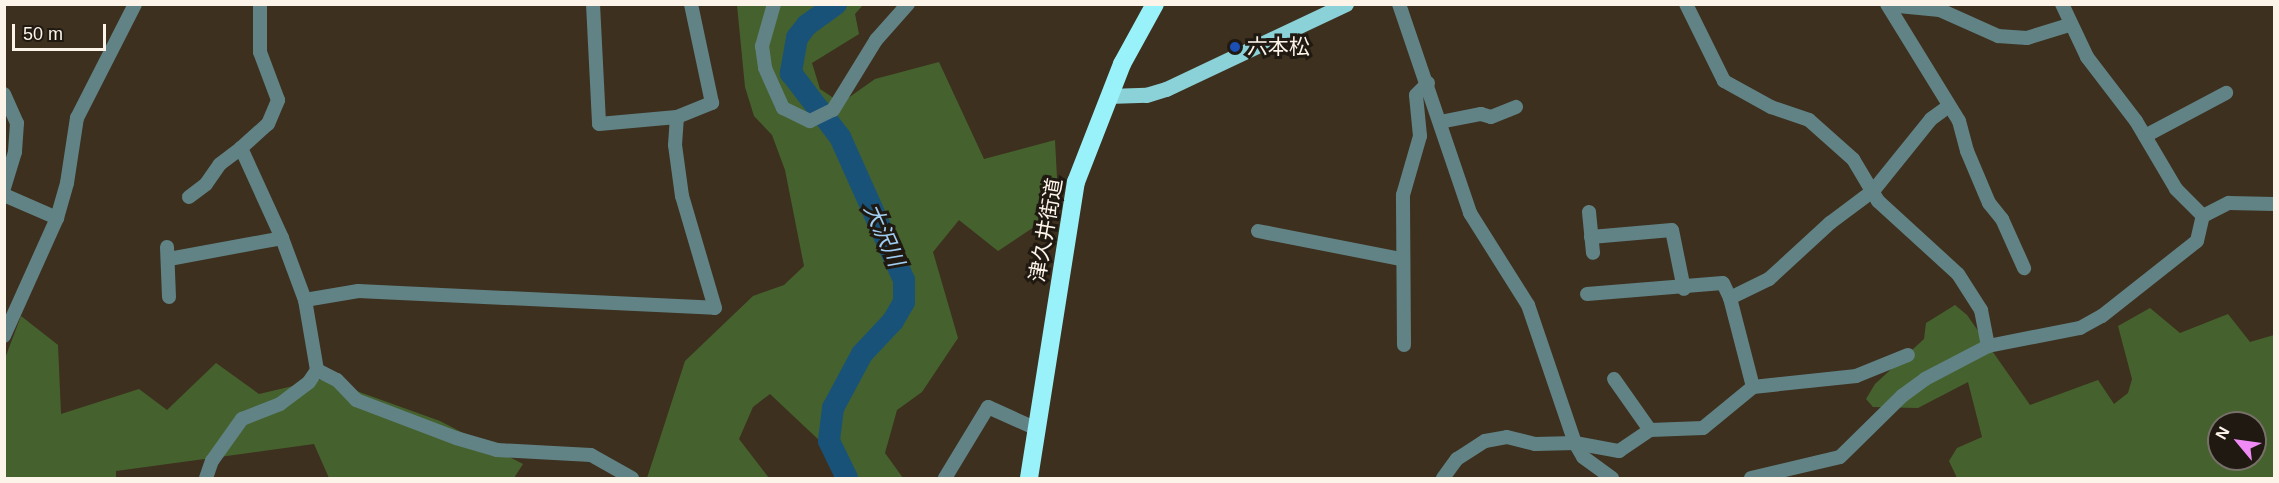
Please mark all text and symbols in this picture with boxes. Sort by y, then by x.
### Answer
scale bar [15,12,110,50]
text: 50 m [23,24,63,44]
place label: 六本松 [1247,34,1310,60]
marker: 六本松 [1228,40,1242,54]
street label: 津久井街道 [1024,176,1068,284]
water label: 大沢川 [859,199,909,271]
north arrow [2207,411,2267,471]
text: N [2212,424,2233,442]

